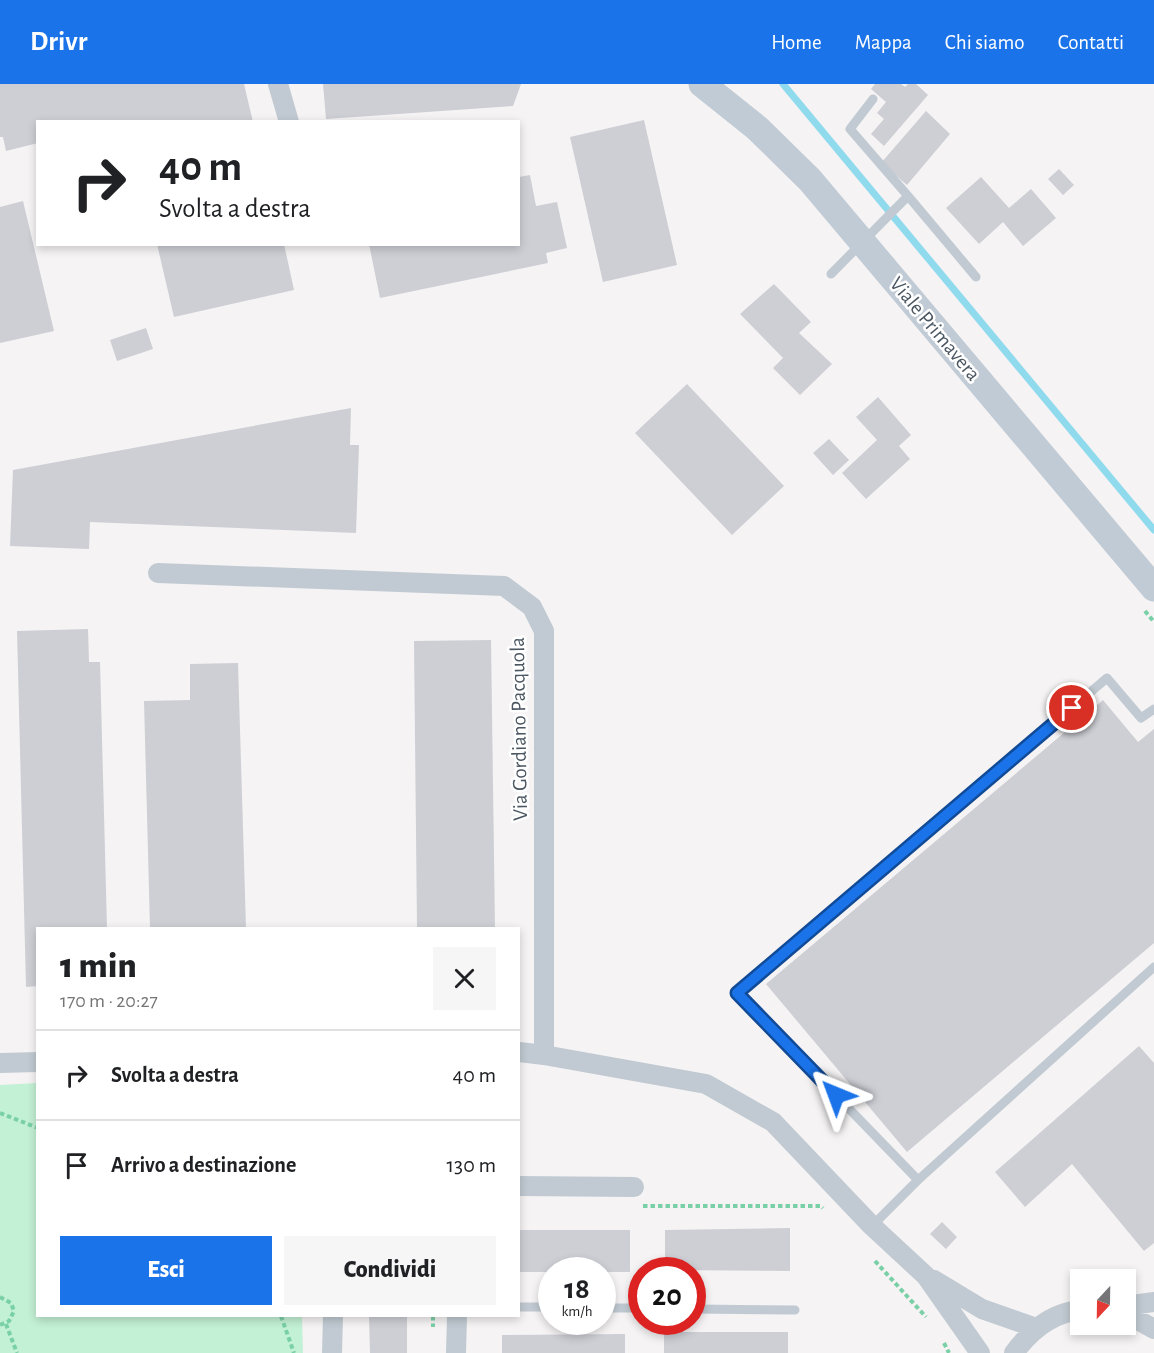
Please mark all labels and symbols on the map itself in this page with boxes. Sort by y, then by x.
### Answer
street label: Viale Primavera [886,273,984,385]
street label: Via Gordiano Pacquola [507,637,531,821]
pin [1046,682,1097,733]
position arrow [804,1063,868,1127]
speed limit sign: 20 [628,1257,706,1335]
north arrow [1070,1269,1136,1335]

